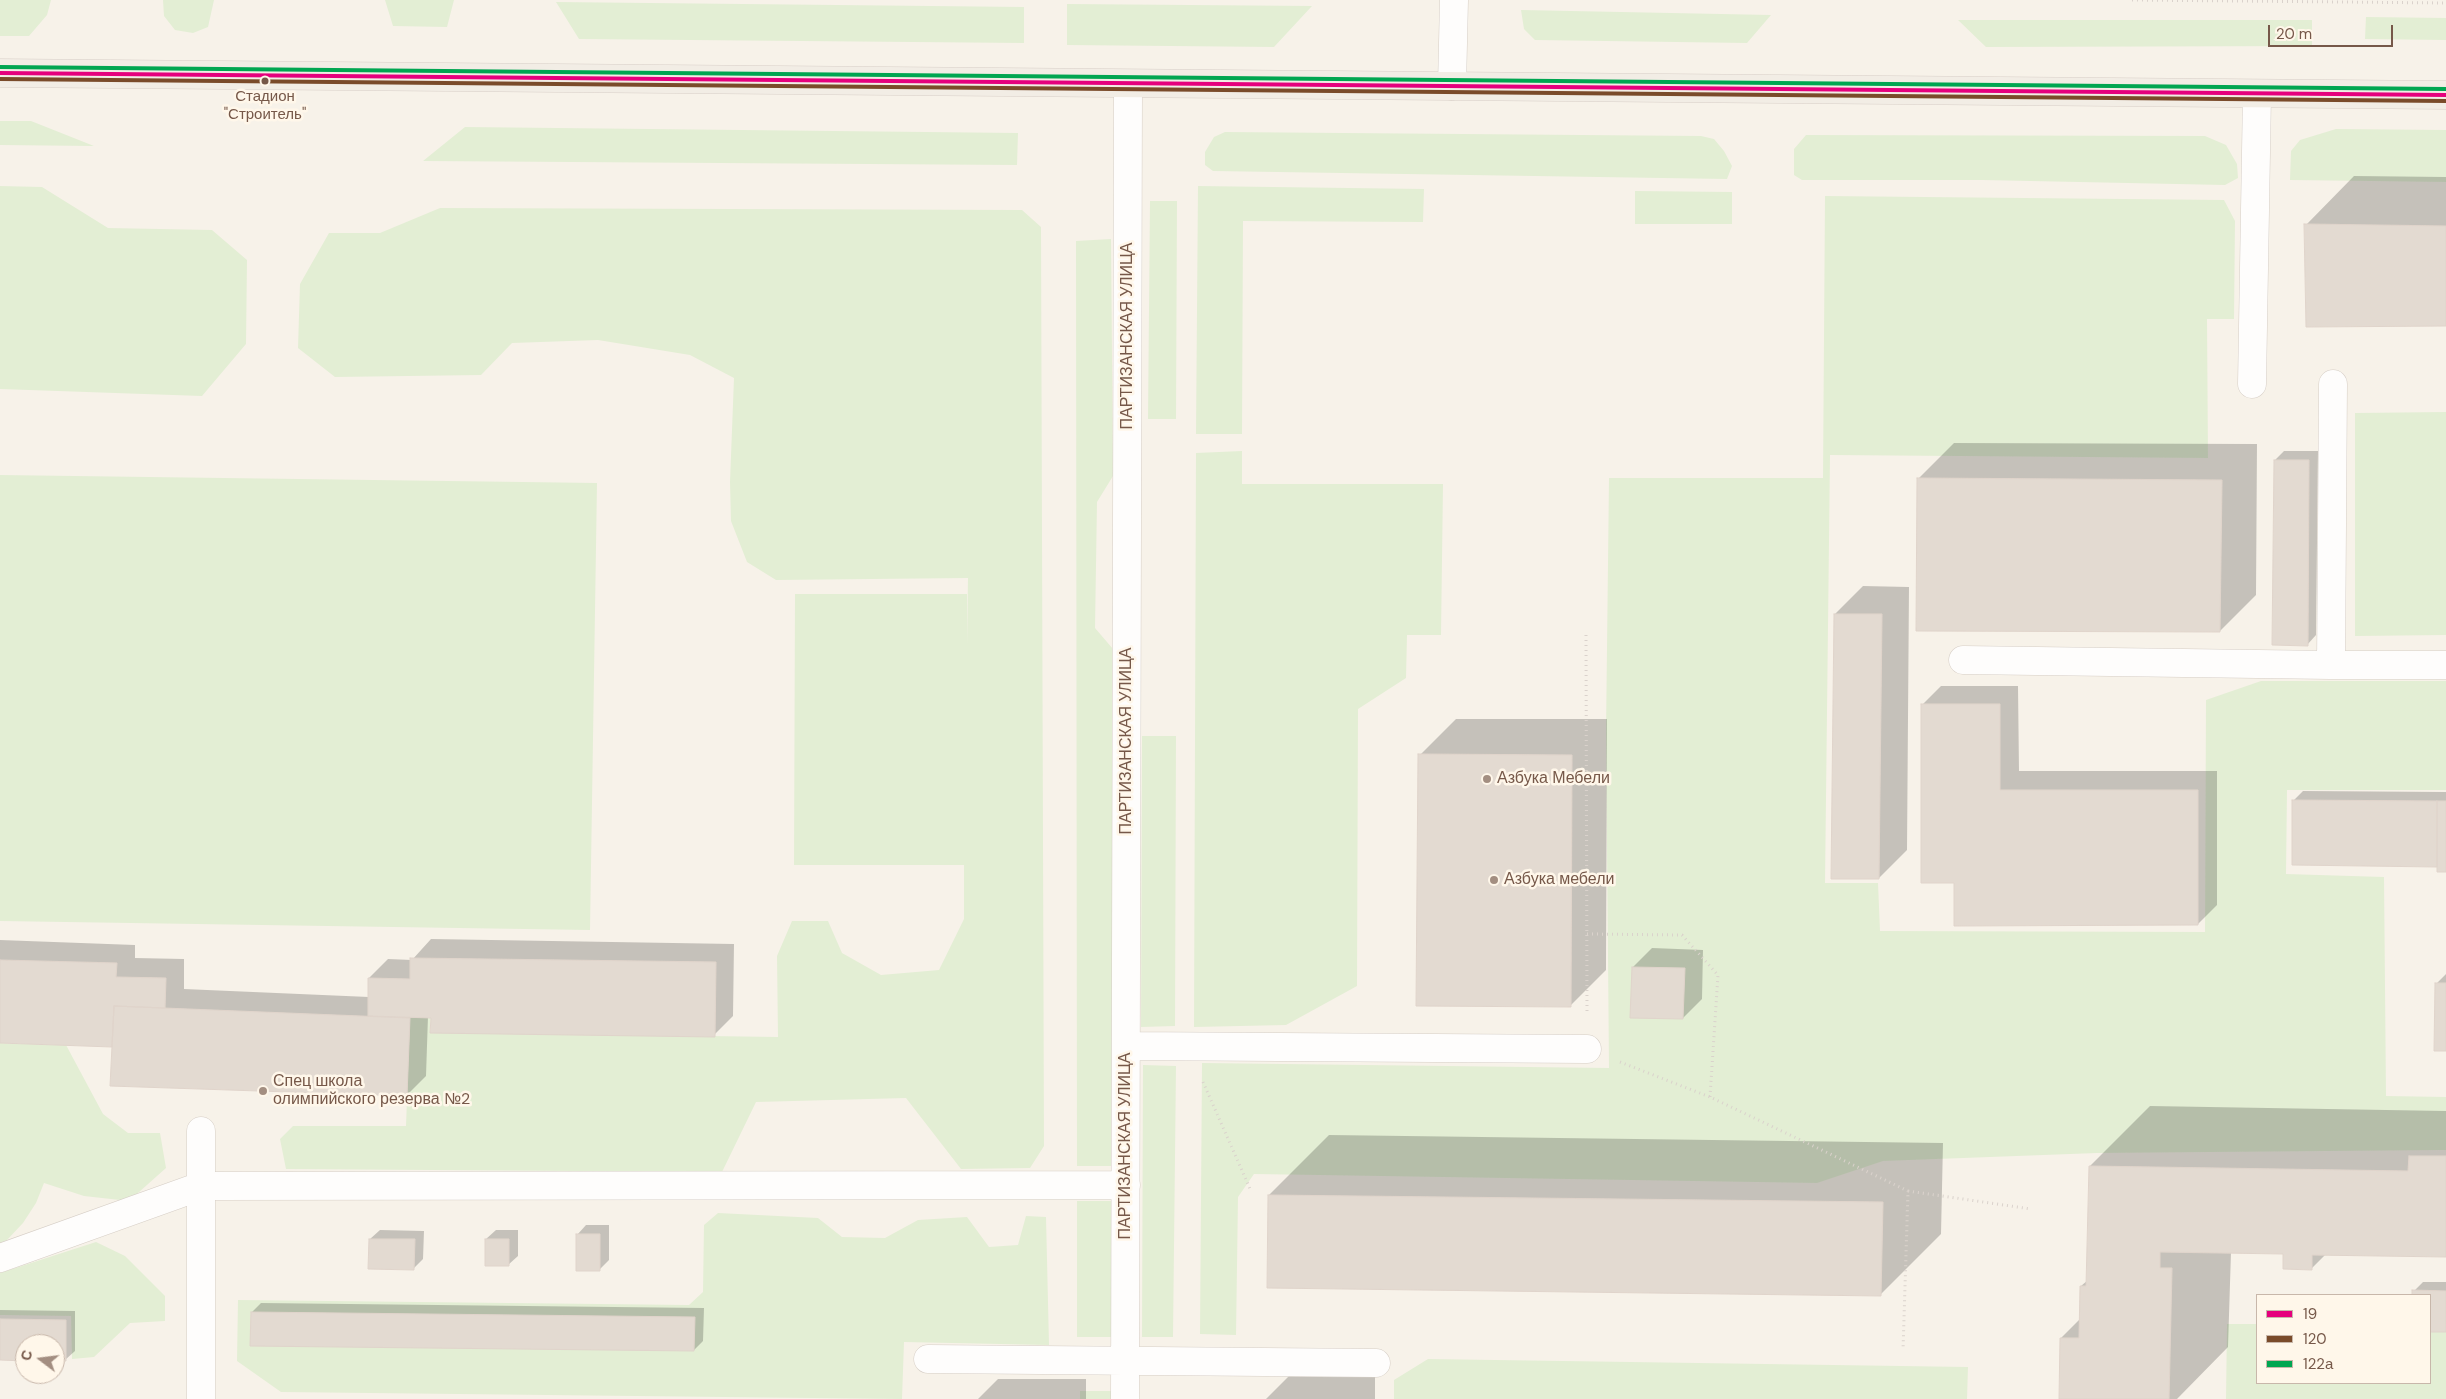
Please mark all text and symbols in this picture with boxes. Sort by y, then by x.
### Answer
scale bar [2271,15,2396,47]
text: 20 m [2276,24,2312,44]
marker: Стадион "Строитель" [260,76,270,86]
place label: Стадион "Строитель" [224,88,306,123]
street label: ПАРТИЗАНСКАЯ УЛИЦА [1118,243,1138,429]
street label: ПАРТИЗАНСКАЯ УЛИЦА [1117,648,1137,834]
place label: Азбука Мебели [1497,769,1610,789]
marker: Азбука Мебели [1481,773,1493,785]
place label: Азбука мебели [1504,870,1614,890]
marker: Азбука мебели [1488,874,1500,886]
street label: ПАРТИЗАНСКАЯ УЛИЦА [1116,1053,1136,1239]
place label: Спец школа олимпийского резерва №2 [273,1072,470,1110]
marker: Спец школа олимпийского резерва №2 [257,1085,269,1097]
legend [2256,1294,2431,1384]
text: 19 [2303,1304,2317,1324]
text: 120 [2303,1329,2326,1349]
north arrow [15,1334,65,1384]
text: С [16,1348,36,1363]
text: 122а [2303,1354,2333,1374]

